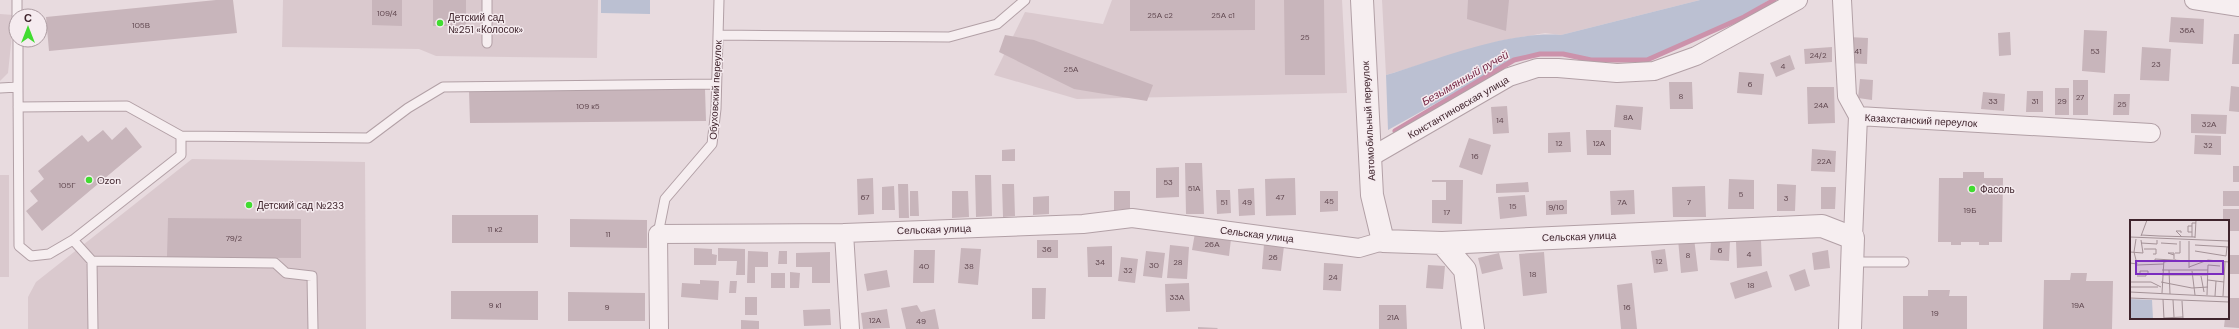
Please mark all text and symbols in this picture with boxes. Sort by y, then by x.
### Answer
north arrow [8,8,48,48]
house number: 109/4 [377,8,397,18]
house number: 25А с2 [1147,10,1173,20]
house number: 25А с1 [1211,10,1235,20]
text: С [24,11,32,25]
place label: Детский сад №251 «Колосок» [448,11,524,36]
marker: Детский сад №251 «Колосок» [435,18,445,28]
house number: 105В [132,20,150,30]
house number: 36А [2179,25,2195,35]
house number: 25 [1300,32,1310,42]
street label: Обуховский переулок [706,39,725,140]
house number: 41 [1854,46,1862,56]
house number: 53 [2090,46,2100,56]
water label: Безымянный ручей [1419,47,1511,109]
house number: 24/2 [1809,50,1827,60]
house number: 23 [2151,59,2161,69]
street label: Автомобильный переулок [1359,60,1378,181]
house number: 4 [1781,61,1786,71]
house number: 25А [1064,64,1079,74]
street label: Константиновская улица [1405,73,1512,142]
house number: 6 [1747,79,1753,89]
house number: 8 [1679,91,1684,101]
house number: 27 [2076,92,2084,102]
house number: 33 [1988,96,1998,106]
house number: 31 [2031,96,2039,106]
house number: 29 [2057,96,2067,106]
house number: 25 [2117,99,2127,109]
house number: 24А [1814,100,1829,110]
house number: 109 к5 [576,101,600,111]
street label: Казахстанский переулок [1864,111,1978,130]
house number: 8А [1623,112,1634,122]
house number: 14 [1496,115,1504,125]
house number: 32А [2202,119,2217,129]
house number: 12 [1555,138,1563,148]
house number: 12А [1593,138,1606,148]
house number: 32 [2203,140,2213,150]
house number: 16 [1471,151,1479,161]
house number: 22А [1817,156,1832,166]
place label: Ozon [97,174,121,187]
marker: Ozon [84,175,94,185]
house number: 53 [1163,177,1173,187]
house number: 105Г [58,180,76,190]
house number: 51А [1188,183,1201,193]
place label: Фасоль [1980,183,2015,196]
marker: Фасоль [1967,184,1977,194]
house number: 5 [1739,189,1744,199]
house number: 67 [860,192,870,202]
house number: 47 [1275,192,1285,202]
house number: 3 [1784,193,1789,203]
house number: 45 [1324,196,1334,206]
house number: 51 [1220,197,1228,207]
house number: 49 [1242,197,1252,207]
house number: 7А [1617,197,1627,207]
house number: 7 [1687,197,1691,207]
place label: Детский сад №233 [257,199,344,212]
marker: Детский сад №233 [244,200,254,210]
house number: 15 [1509,201,1517,211]
house number: 9/10 [1548,202,1564,212]
house number: 19Б [1964,205,1976,215]
house number: 17 [1444,207,1450,217]
inset map [2130,220,2229,319]
street label: Сельская улица [897,222,972,237]
house number: 11 к2 [487,224,503,234]
street label: Сельская улица [1219,224,1295,246]
house number: 11 [606,229,611,239]
street label: Сельская улица [1542,229,1617,244]
house number: 79/2 [226,233,243,243]
house number: 26А [1205,239,1220,249]
house number: 36 [1042,244,1052,254]
house number: 6 [1717,245,1723,255]
house number: 4 [1747,249,1752,259]
house number: 8 [1686,250,1691,260]
house number: 26 [1268,252,1278,262]
house number: 12 [1655,256,1663,266]
house number: 34 [1095,257,1105,267]
house number: 28 [1173,257,1183,267]
house number: 30 [1149,260,1160,270]
house number: 40 [919,261,930,271]
house number: 38 [964,261,974,271]
house number: 32 [1123,265,1133,275]
house number: 18 [1529,269,1537,279]
house number: 24 [1328,272,1338,282]
house number: 18 [1747,280,1755,290]
house number: 33А [1170,292,1185,302]
house number: 9 к1 [488,300,502,310]
house number: 19А [2072,300,2085,310]
house number: 9 [604,302,610,312]
house number: 16 [1623,302,1631,312]
house number: 19 [1931,308,1939,318]
house number: 21А [1387,312,1400,322]
house number: 12А [869,315,882,325]
house number: 49 [916,316,926,326]

